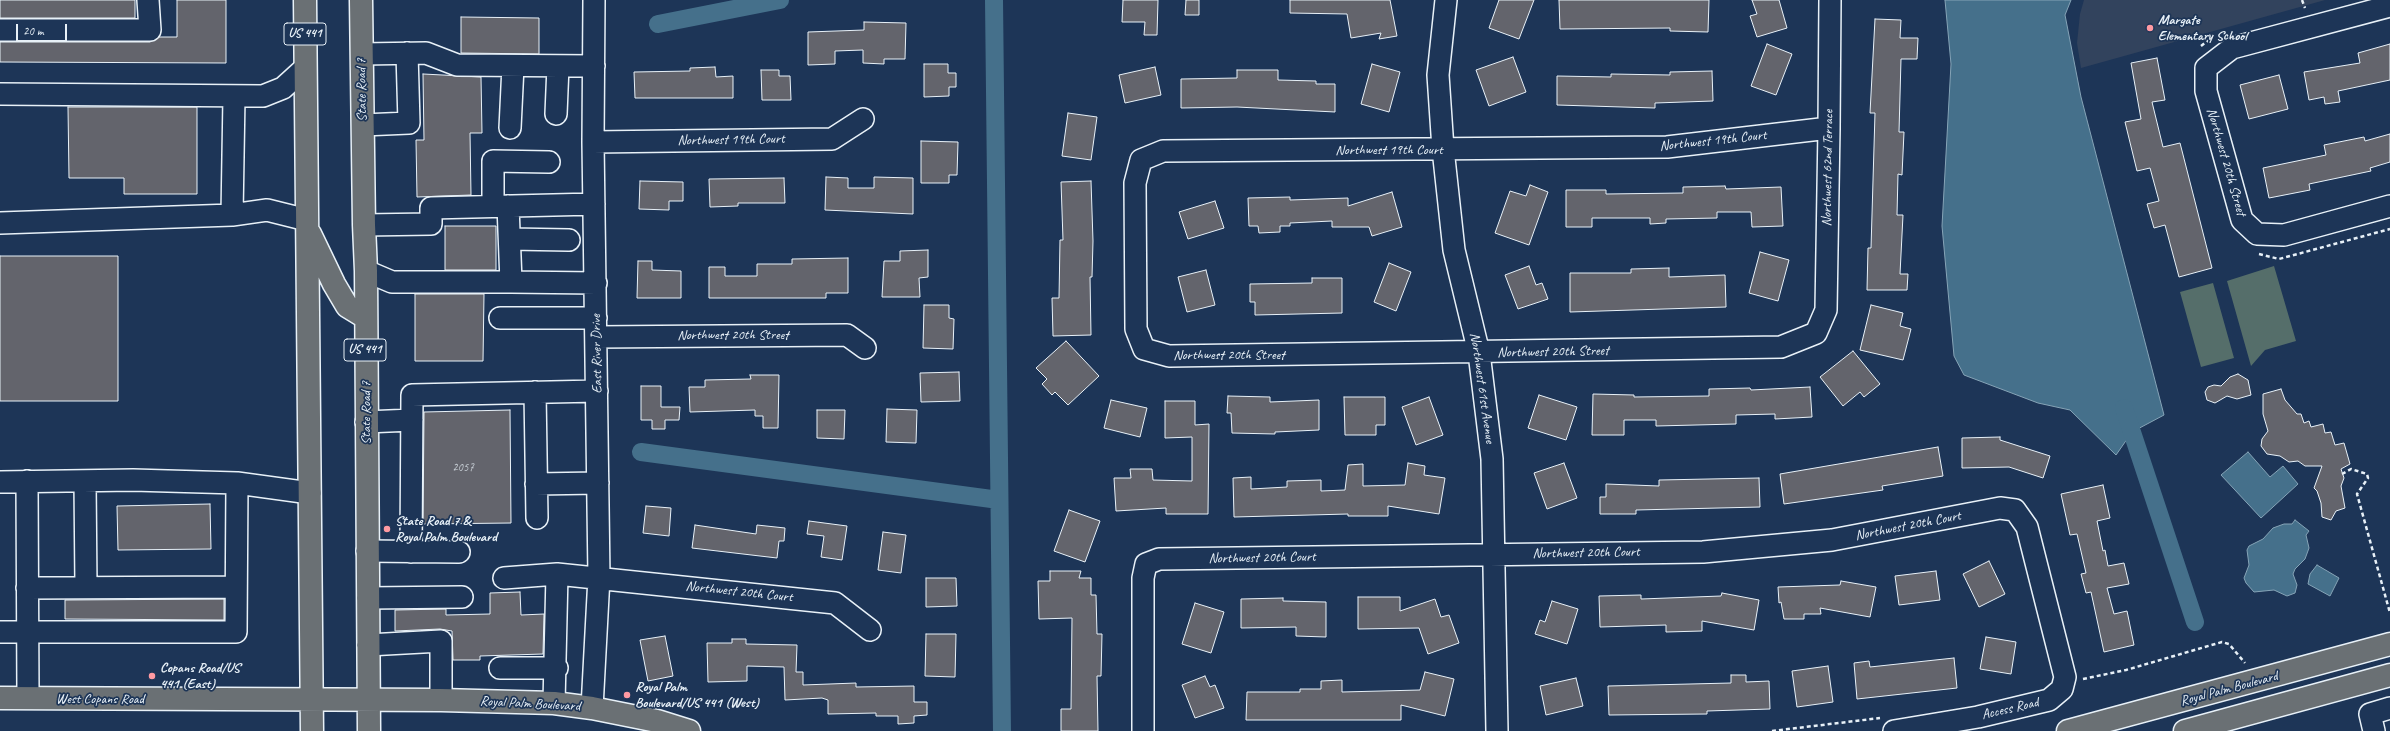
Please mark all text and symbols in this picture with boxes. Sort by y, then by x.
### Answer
place label: Margate Elementary School [2158,12,2247,44]
scale bar [18,16,69,42]
text: 20 m [23,23,43,39]
road number: US 441 [284,23,326,45]
marker: Margate Elementary School [2145,23,2155,33]
street label: State Road 7 [353,58,371,122]
street label: Northwest 20th Street [2203,106,2249,218]
street label: Northwest 62nd Terrace [1819,109,1837,227]
street label: Northwest 19th Court [1659,127,1767,155]
street label: Northwest 19th Court [677,131,785,149]
street label: Northwest 19th Court [1335,142,1443,158]
street label: East River Drive [588,314,606,394]
street label: Northwest 20th Street [677,327,789,343]
street label: Northwest 61st Avenue [1466,332,1498,444]
road number: US 441 [344,339,386,361]
street label: Northwest 20th Street [1497,343,1609,361]
street label: Northwest 20th Street [1173,347,1285,363]
street label: State Road 7 [358,381,374,445]
house number: 2057 [452,461,474,475]
street label: Northwest 20th Court [1854,508,1962,544]
place label: State Road 7 & Royal Palm Boulevard [395,513,497,546]
marker: State Road 7 & Royal Palm Boulevard [382,524,392,534]
street label: Northwest 20th Court [1532,544,1640,562]
street label: Northwest 20th Court [1208,549,1316,567]
street label: Northwest 20th Court [685,578,793,606]
place label: Copans Road/US 441 (East) [160,660,240,692]
street label: Royal Palm Boulevard [2178,668,2280,710]
marker: Copans Road/US 441 (East) [147,671,157,681]
place label: Royal Palm Boulevard/US 441 (West) [635,679,759,712]
marker: Royal Palm Boulevard/US 441 (West) [622,690,632,700]
street label: West Copans Road [56,691,144,707]
street label: Royal Palm Boulevard [479,693,581,715]
street label: Access Road [1980,694,2040,724]

